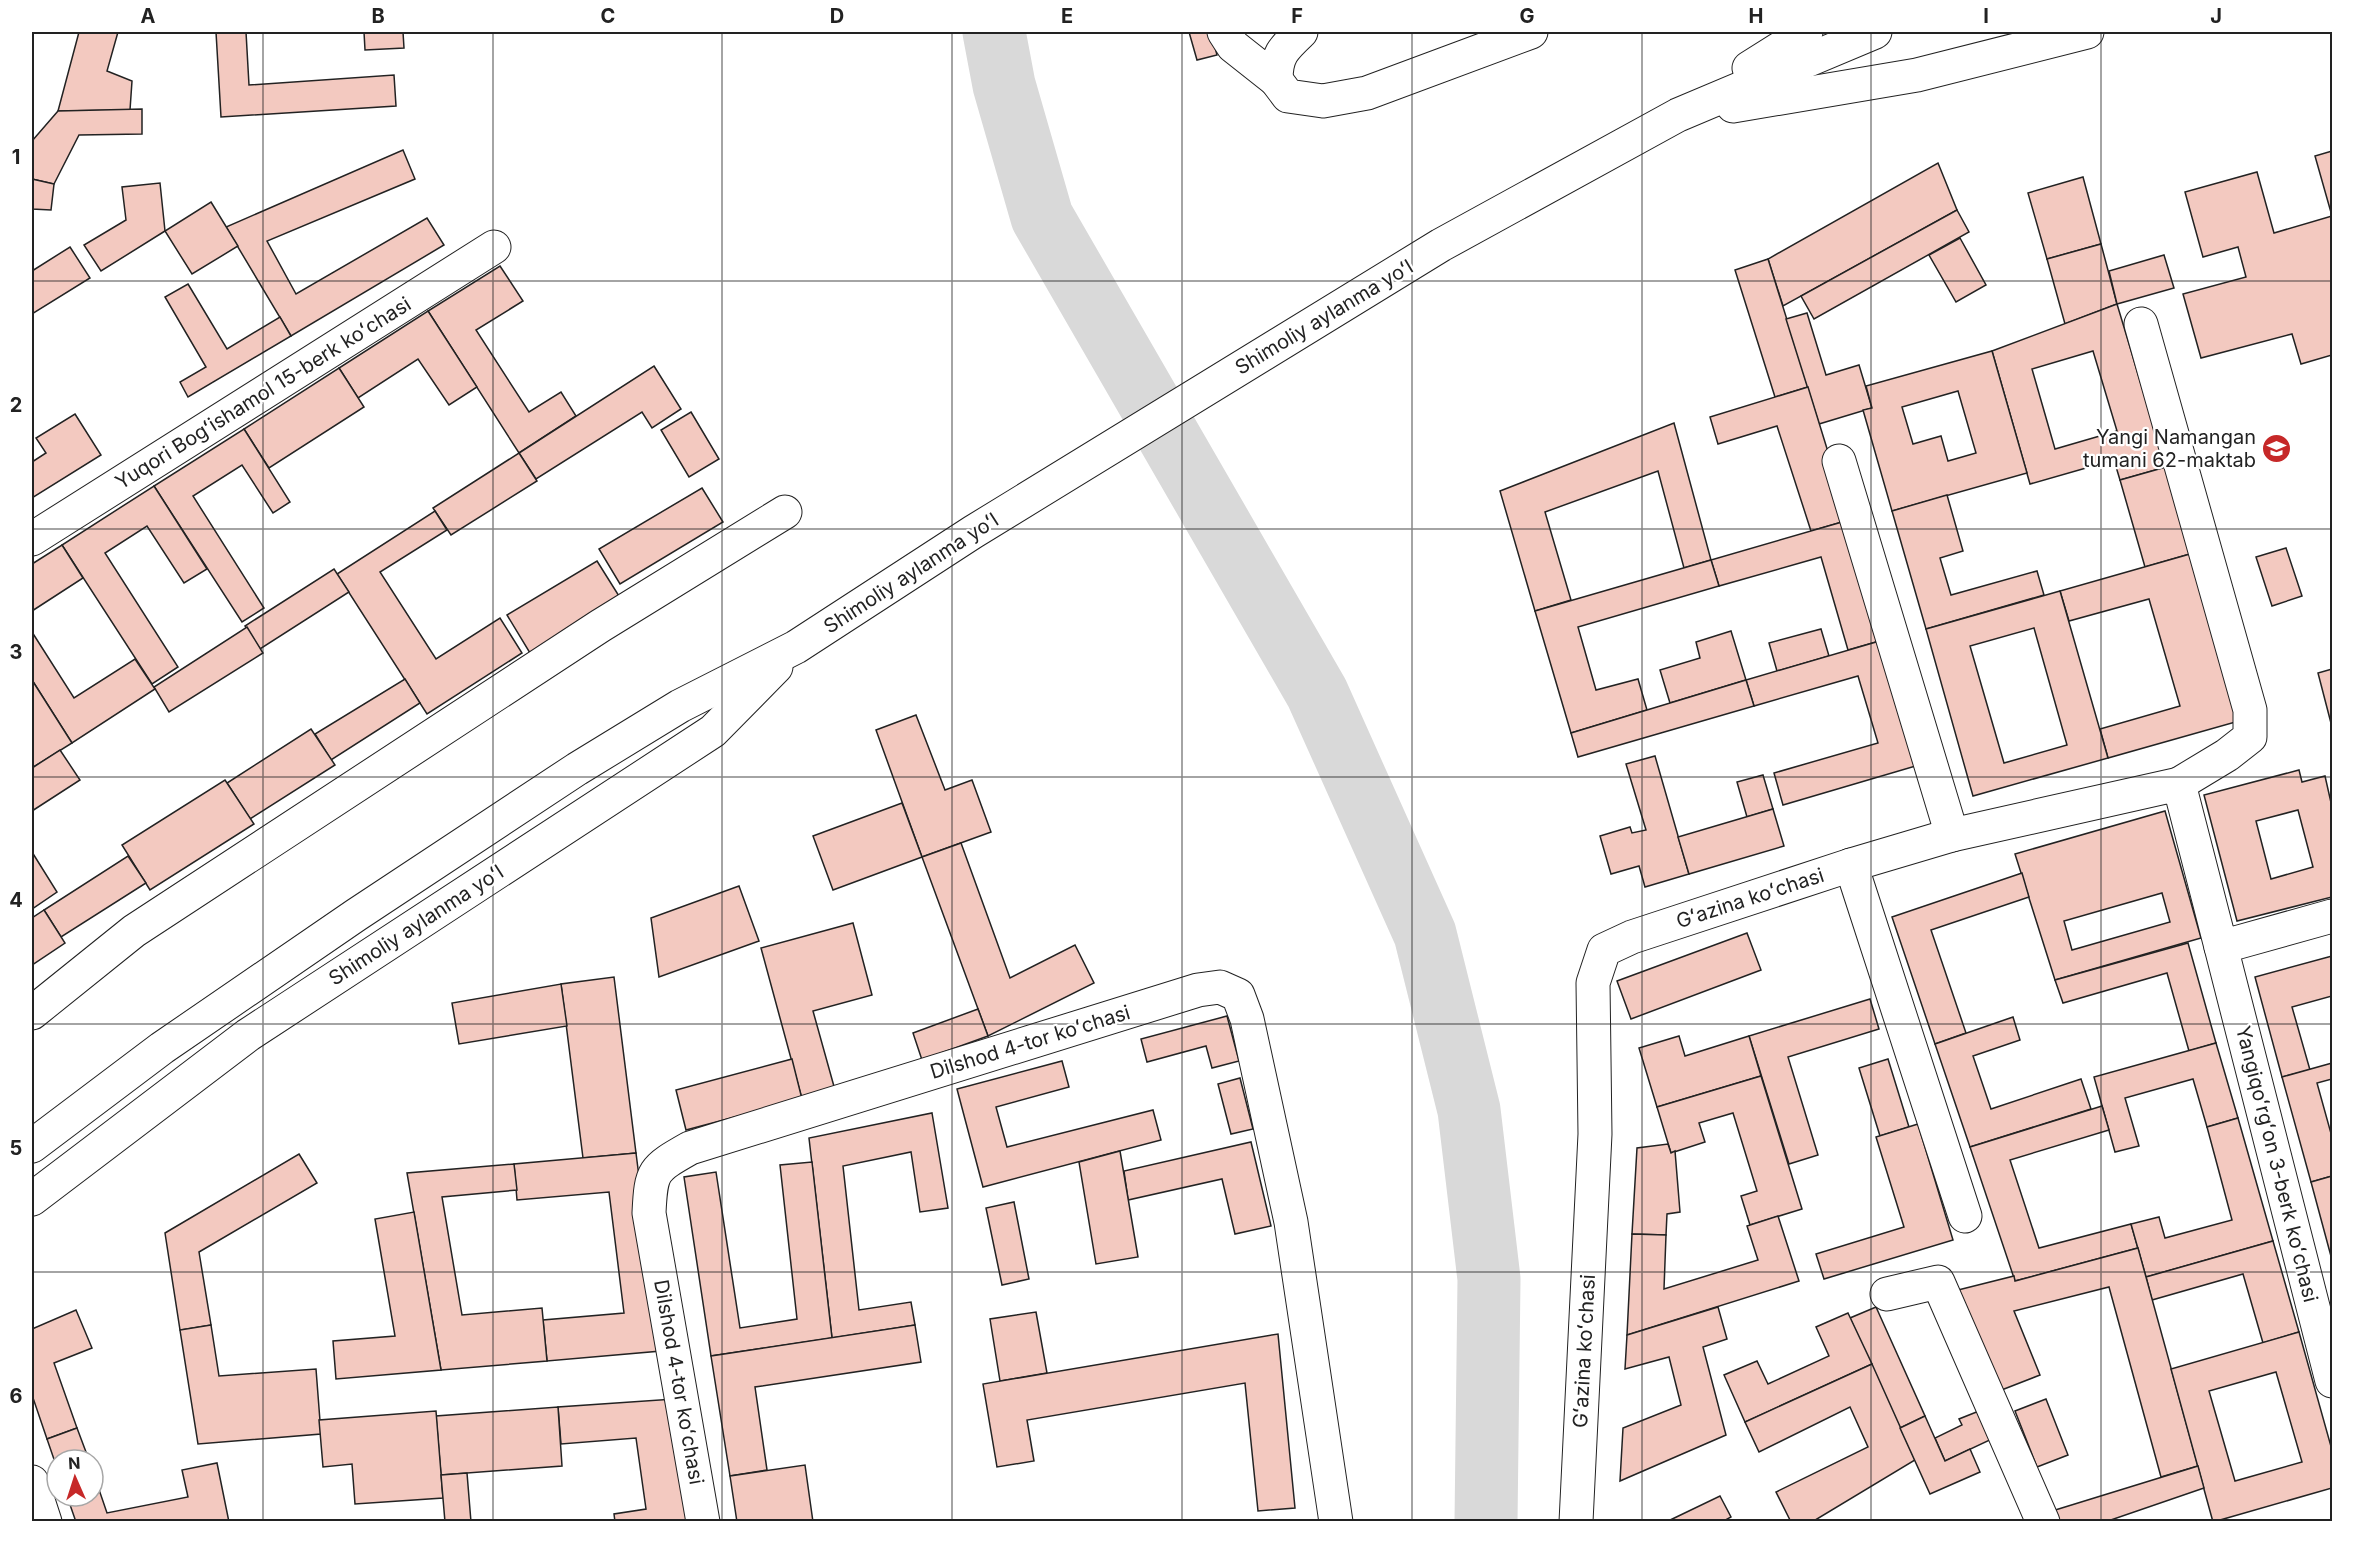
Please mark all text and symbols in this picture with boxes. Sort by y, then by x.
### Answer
text: A [141,4,156,28]
text: B [371,4,385,28]
text: C [601,4,615,28]
text: D [830,4,844,28]
text: E [1061,4,1073,28]
text: F [1291,4,1303,28]
text: G [1519,4,1535,28]
text: H [1749,4,1763,28]
text: I [1983,4,1989,28]
text: J [2210,4,2222,28]
text: 1 [12,145,20,169]
street label: Shimoliy aylanma yoʻl [1231,254,1417,380]
street label: Yuqori Bogʻishamol 15-berk koʻchasi [111,292,415,494]
text: 2 [10,393,22,417]
place label: Yangi Namangan tumani 62-maktab [2083,425,2256,472]
school or university icon: Yangi Namangan tumani 62-maktab [2261,433,2293,465]
street label: Shimoliy aylanma yoʻl [819,508,1003,638]
text: 3 [10,640,22,664]
street label: Shimoliy aylanma yoʻl [324,860,508,990]
street label: Gʻazina koʻchasi [1673,863,1827,933]
text: 4 [9,888,23,912]
street label: Dilshod 4-tor koʻchasi [927,1000,1133,1084]
street label: Yangiqoʻrgʻon 3-berk koʻchasi [2231,1023,2323,1305]
text: 5 [10,1136,22,1160]
street label: Gʻazina koʻchasi [1568,1274,1600,1428]
street label: Dilshod 4-tor koʻchasi [649,1278,709,1486]
text: 6 [10,1384,23,1408]
north arrow [45,1448,105,1508]
text: N [68,1453,81,1473]

